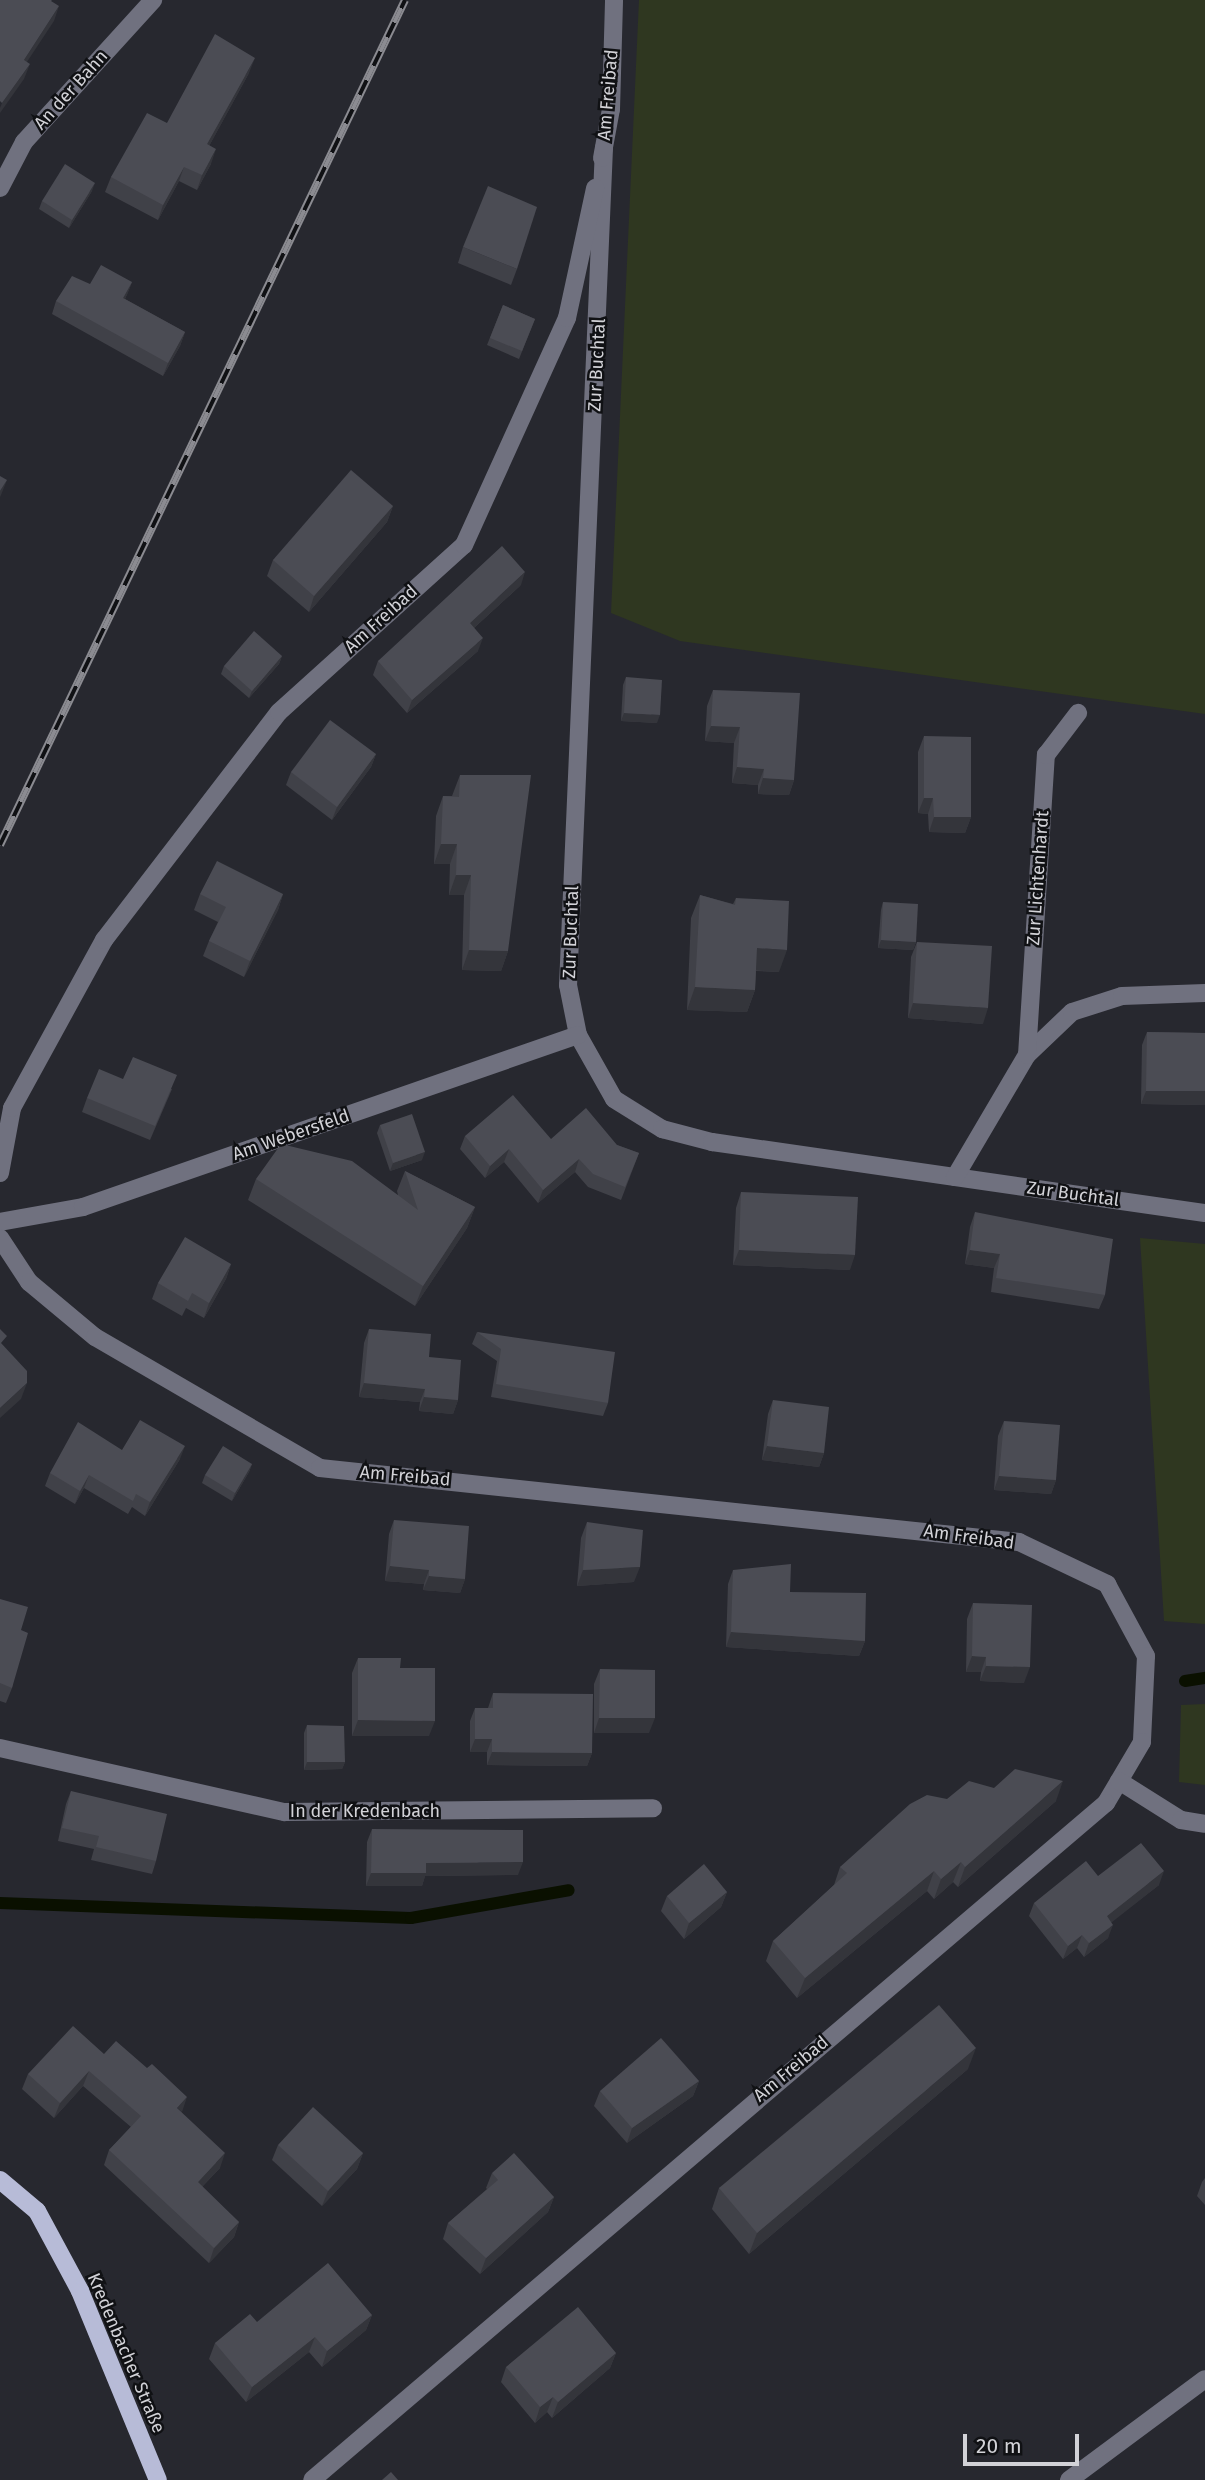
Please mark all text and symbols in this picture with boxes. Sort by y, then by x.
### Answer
street label: An der Bahn [30,46,112,134]
street label: Am Freibad [593,49,623,141]
street label: Zur Buchtal [584,318,610,412]
street label: Am Freibad [340,581,422,657]
street label: Zur Lichtenhardt [1023,810,1053,946]
street label: Zur Buchtal [559,885,583,979]
street label: Am Webersfeld [230,1105,352,1165]
street label: Zur Buchtal [1025,1177,1121,1211]
street label: Am Freibad [359,1461,451,1491]
street label: Am Freibad [922,1520,1016,1554]
street label: In der Kredenbach [290,1800,440,1822]
street label: Am Freibad [749,2031,833,2107]
street label: Kredenbacher Straße [82,2270,170,2436]
scale bar [967,2420,1082,2464]
text: 20 m [976,2433,1022,2459]

